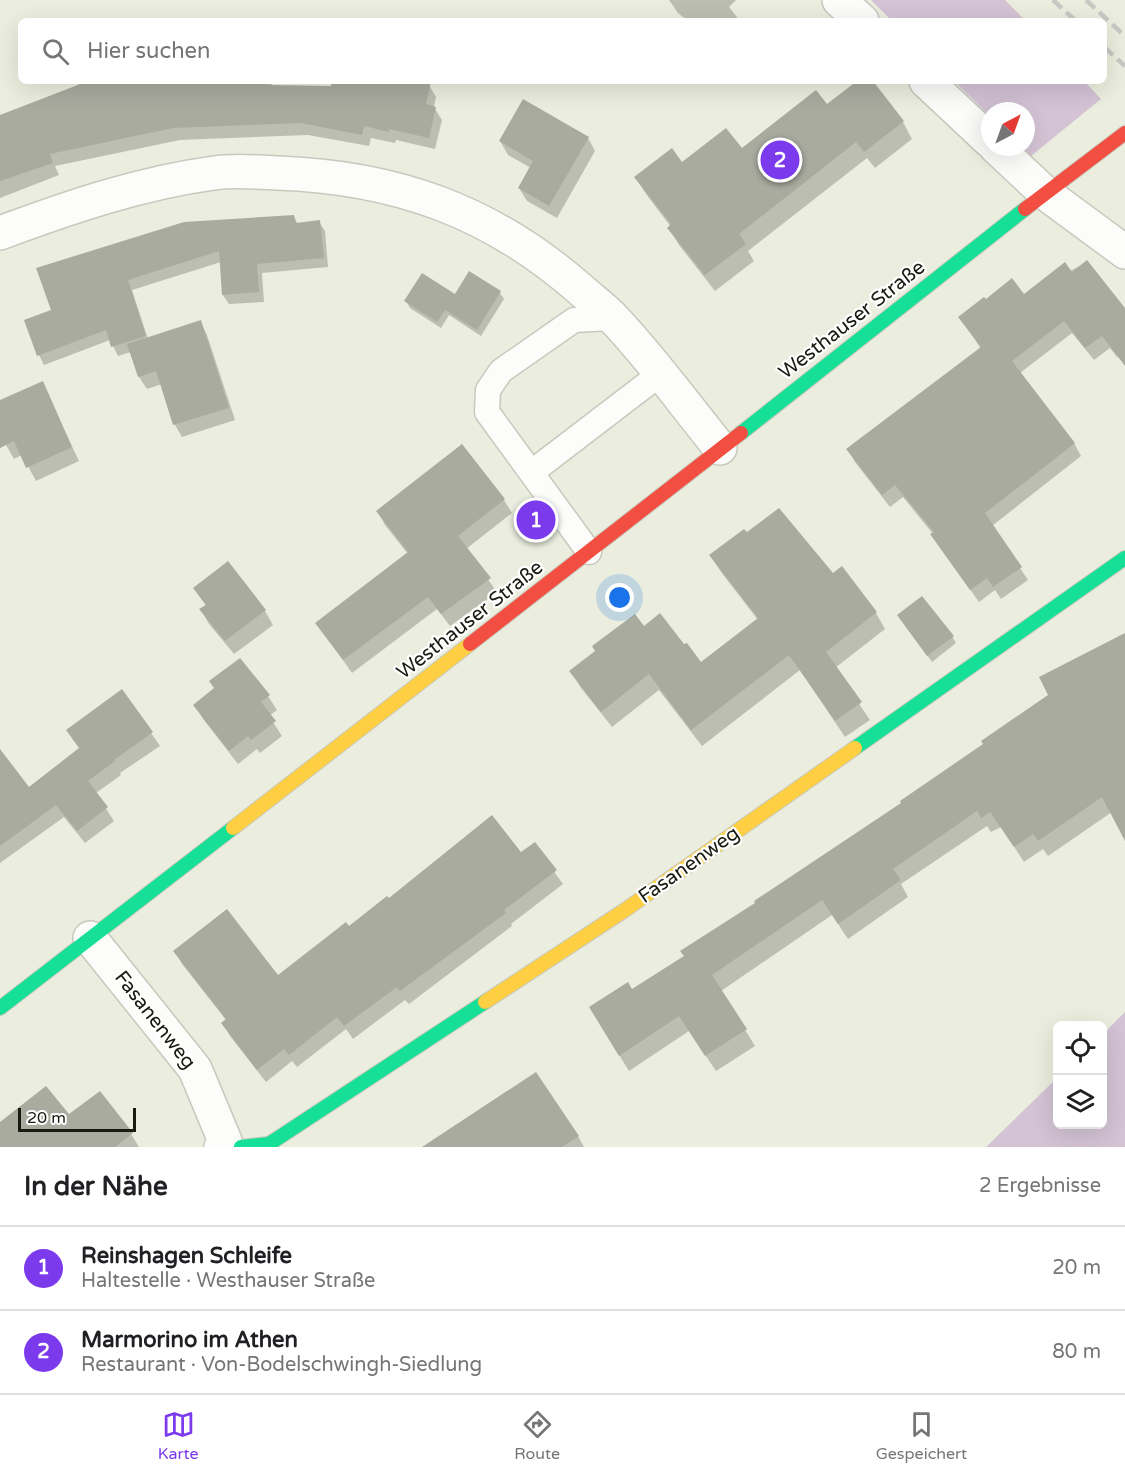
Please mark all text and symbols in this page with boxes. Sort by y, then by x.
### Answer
search box [18,18,1107,84]
icon: search [39,35,72,68]
text: Hier suchen [87,38,210,64]
north arrow [981,102,1035,156]
pin: 2 [760,138,800,182]
street label: Westhauser Straße [774,255,930,385]
pin: 1 [516,498,556,542]
street label: Westhauser Straße [392,555,548,685]
your location [605,583,634,612]
street label: Fasanenweg [634,821,744,909]
street label: Fasanenweg [109,966,201,1074]
map controls [1053,1021,1107,1129]
button: locate [1053,1021,1107,1075]
button: layers [1053,1075,1107,1129]
scale bar [18,1105,136,1132]
text: 20 m [27,1108,66,1128]
text: In der Nähe [24,1171,168,1202]
text: 2 Ergebnisse [979,1174,1101,1198]
text: Reinshagen Schleife [81,1243,292,1269]
text: 1 [37,1256,50,1280]
text: 20 m [1052,1256,1101,1280]
text: Haltestelle · Westhauser Straße [81,1269,375,1293]
text: Marmorino im Athen [81,1327,298,1353]
text: 2 [37,1340,50,1364]
text: 80 m [1052,1340,1101,1364]
text: Restaurant · Von-Bodelschwingh-Siedlung [81,1353,482,1377]
tab: Karte [158,1408,199,1464]
tab: Route [514,1408,560,1464]
tab: Gespeichert [876,1408,967,1464]

